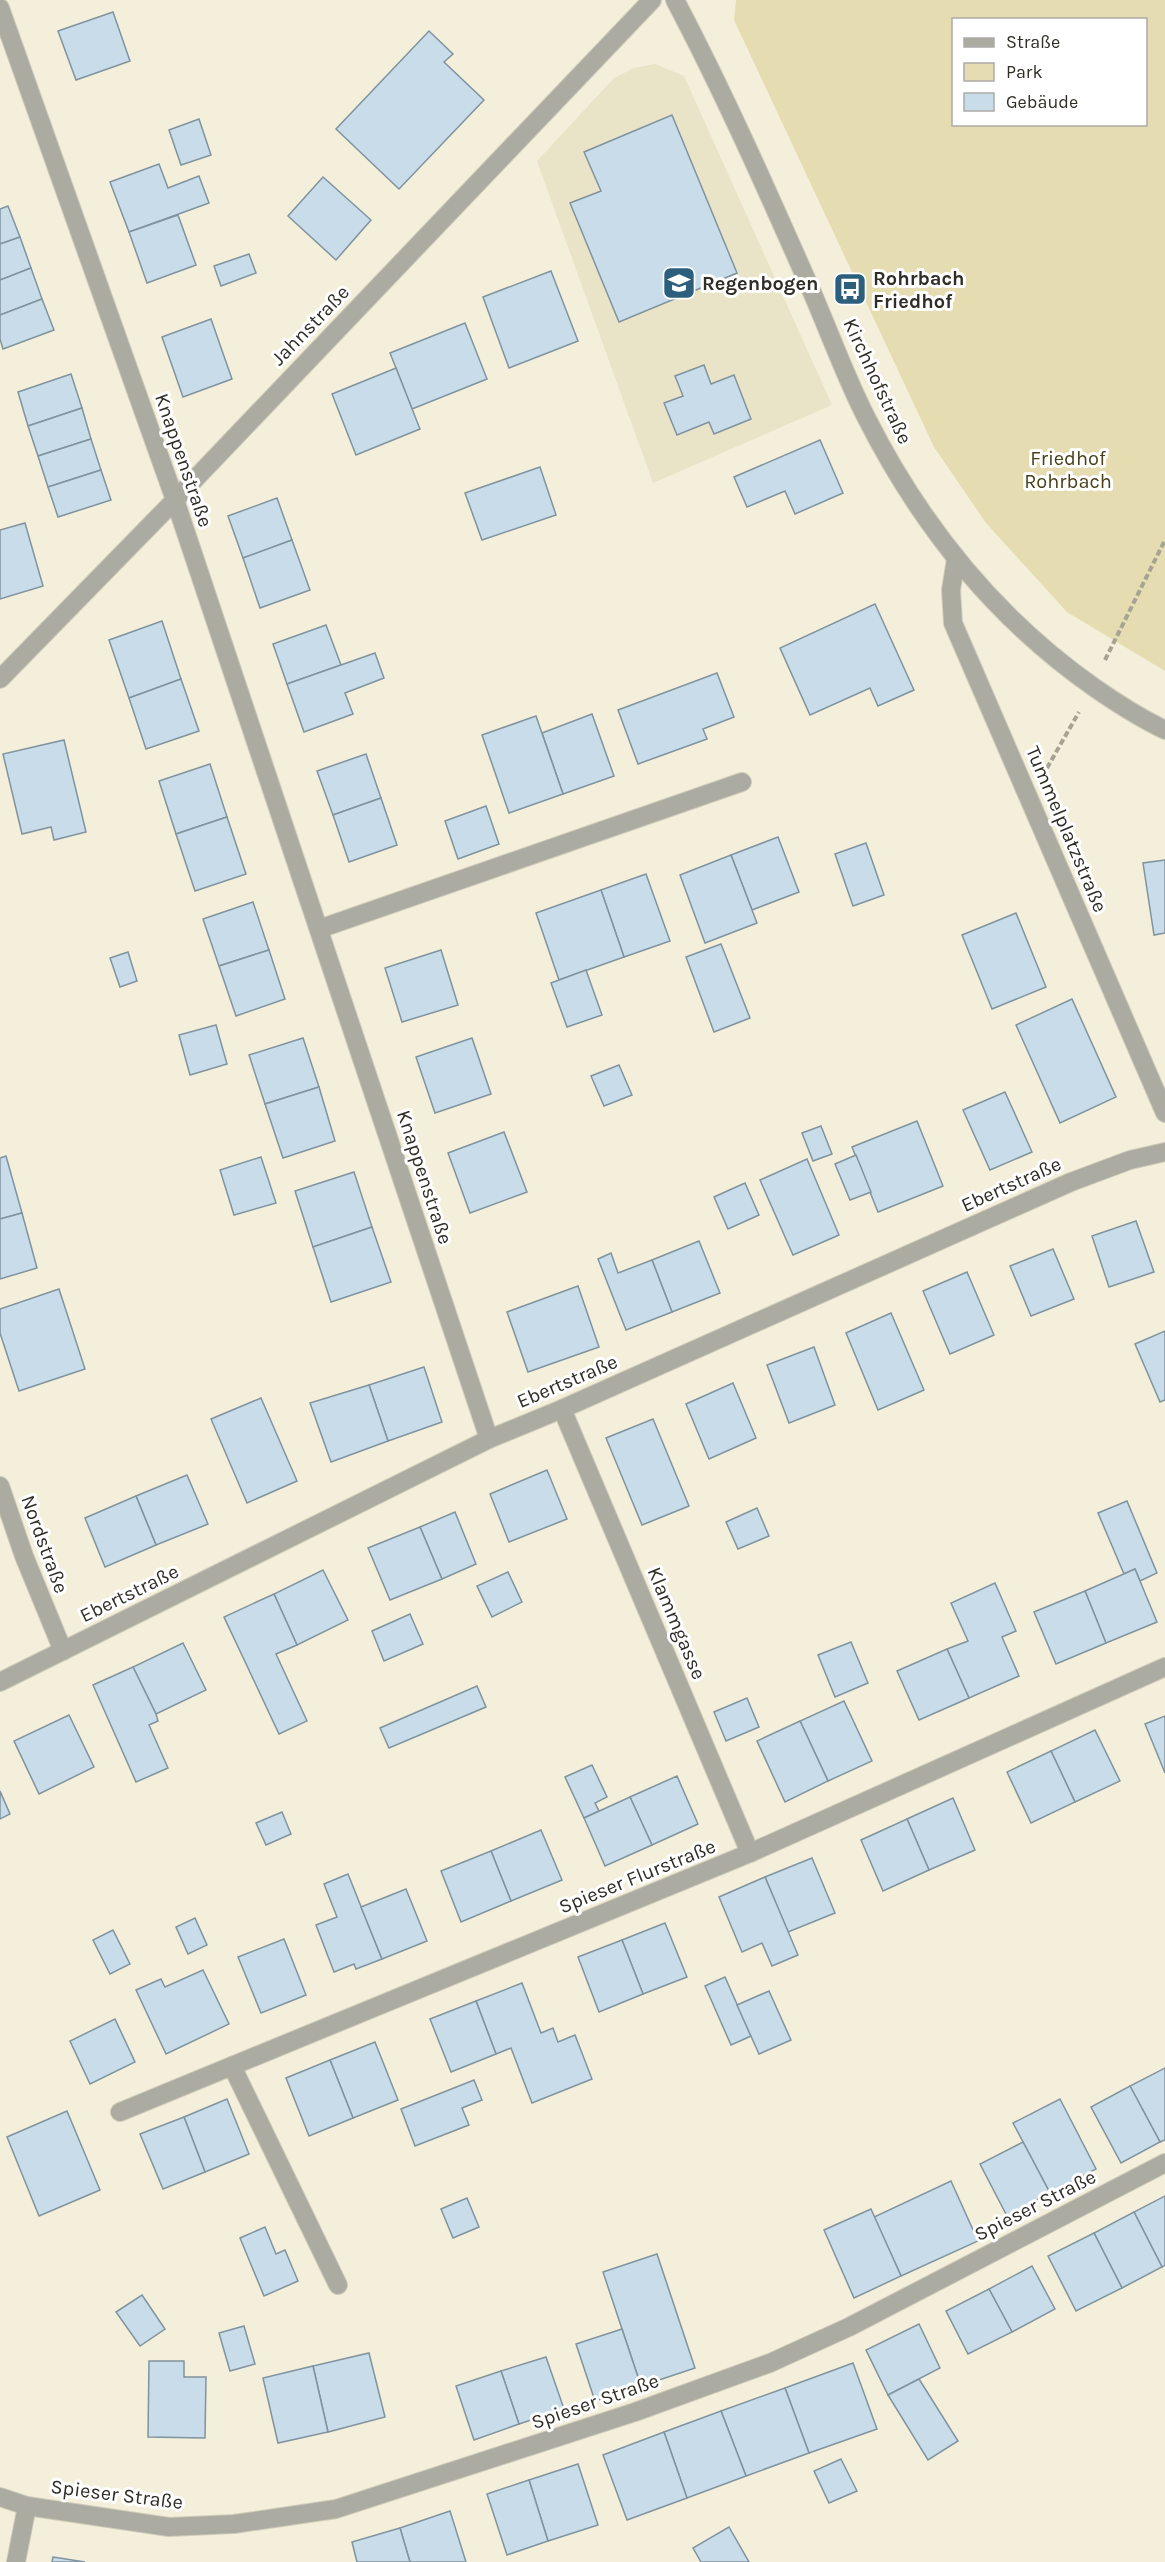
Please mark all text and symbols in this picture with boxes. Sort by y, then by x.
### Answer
legend [952,18,1147,126]
text: Straße [1006,31,1060,53]
text: Park [1006,61,1043,83]
text: Gebäude [1006,91,1078,113]
school or university icon: Regenbogen [661,265,697,301]
place label: Rohrbach Friedhof [873,267,965,313]
bus stop icon: Rohrbach Friedhof [832,271,868,307]
place label: Regenbogen [702,272,818,295]
street label: Jahnstraße [267,281,354,370]
street label: Kirchhofstraße [838,315,917,448]
street label: Knappenstraße [150,390,217,530]
park label: Friedhof Rohrbach [1024,447,1112,493]
street label: Tummelplatzstraße [1021,743,1112,916]
street label: Knappenstraße [392,1107,457,1247]
street label: Ebertstraße [958,1152,1065,1217]
street label: Ebertstraße [513,1350,621,1413]
street label: Nordstraße [16,1492,73,1596]
street label: Ebertstraße [76,1560,182,1627]
street label: Klammgasse [643,1564,711,1683]
street label: Spieser Flurstraße [555,1835,719,1918]
street label: Spieser Straße [971,2165,1100,2246]
street label: Spieser Straße [528,2369,662,2434]
street label: Spieser Straße [49,2475,184,2514]

